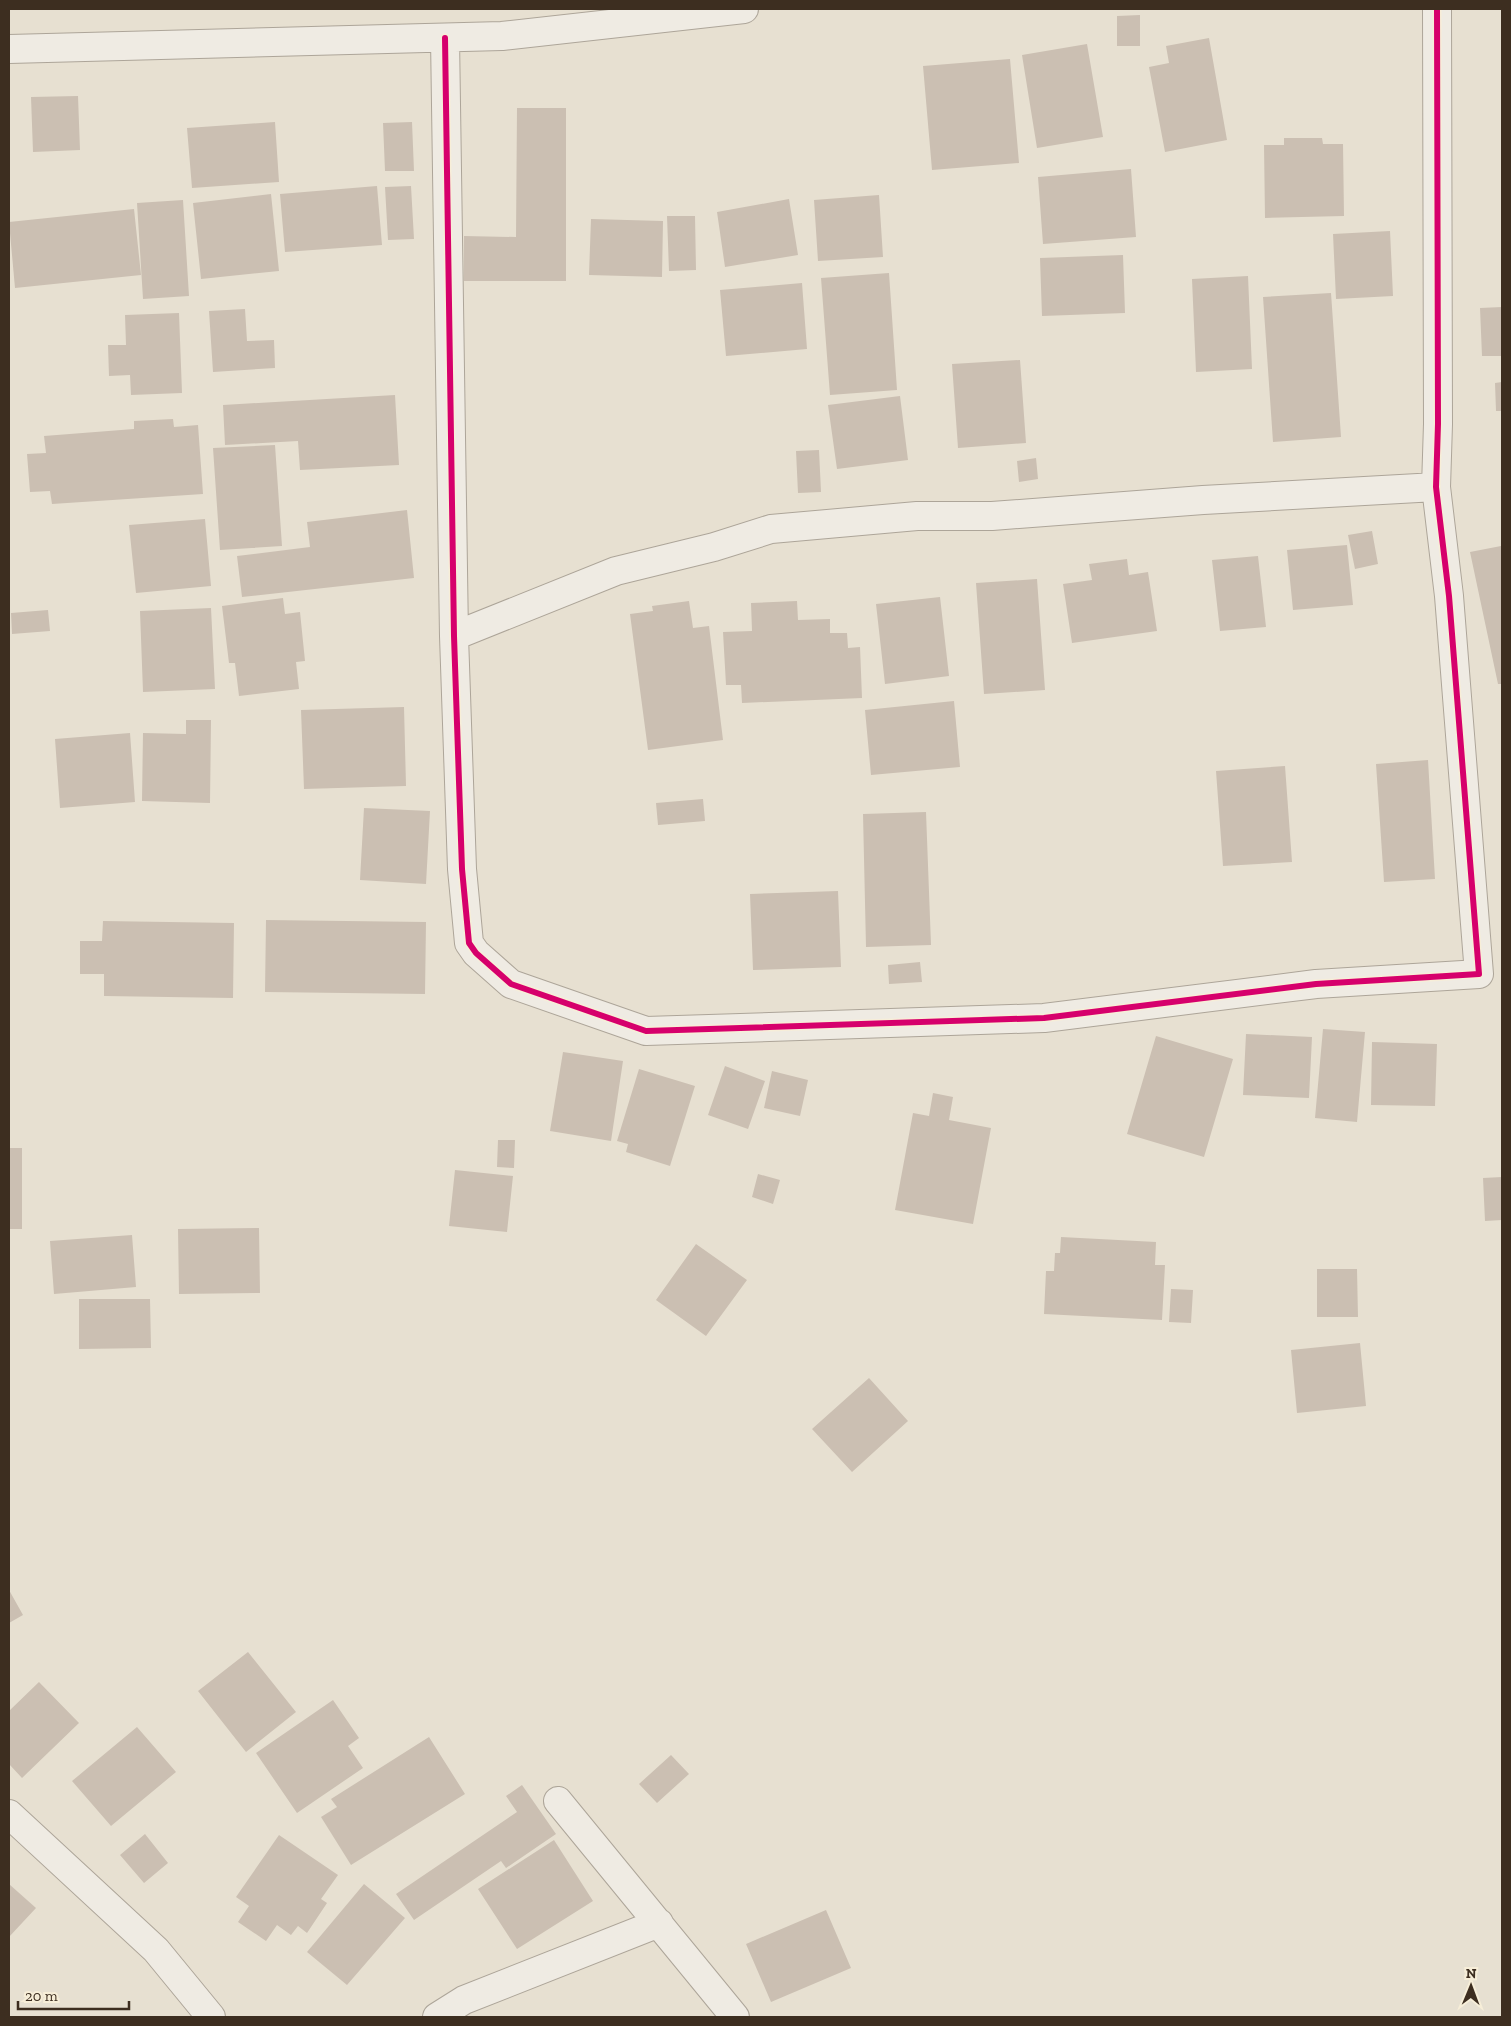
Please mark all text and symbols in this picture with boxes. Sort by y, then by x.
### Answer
north arrow [1446,1961,1496,2011]
text: N [1466,1965,1477,1982]
scale bar [18,1978,129,2010]
text: 20 m [25,1987,58,2005]

